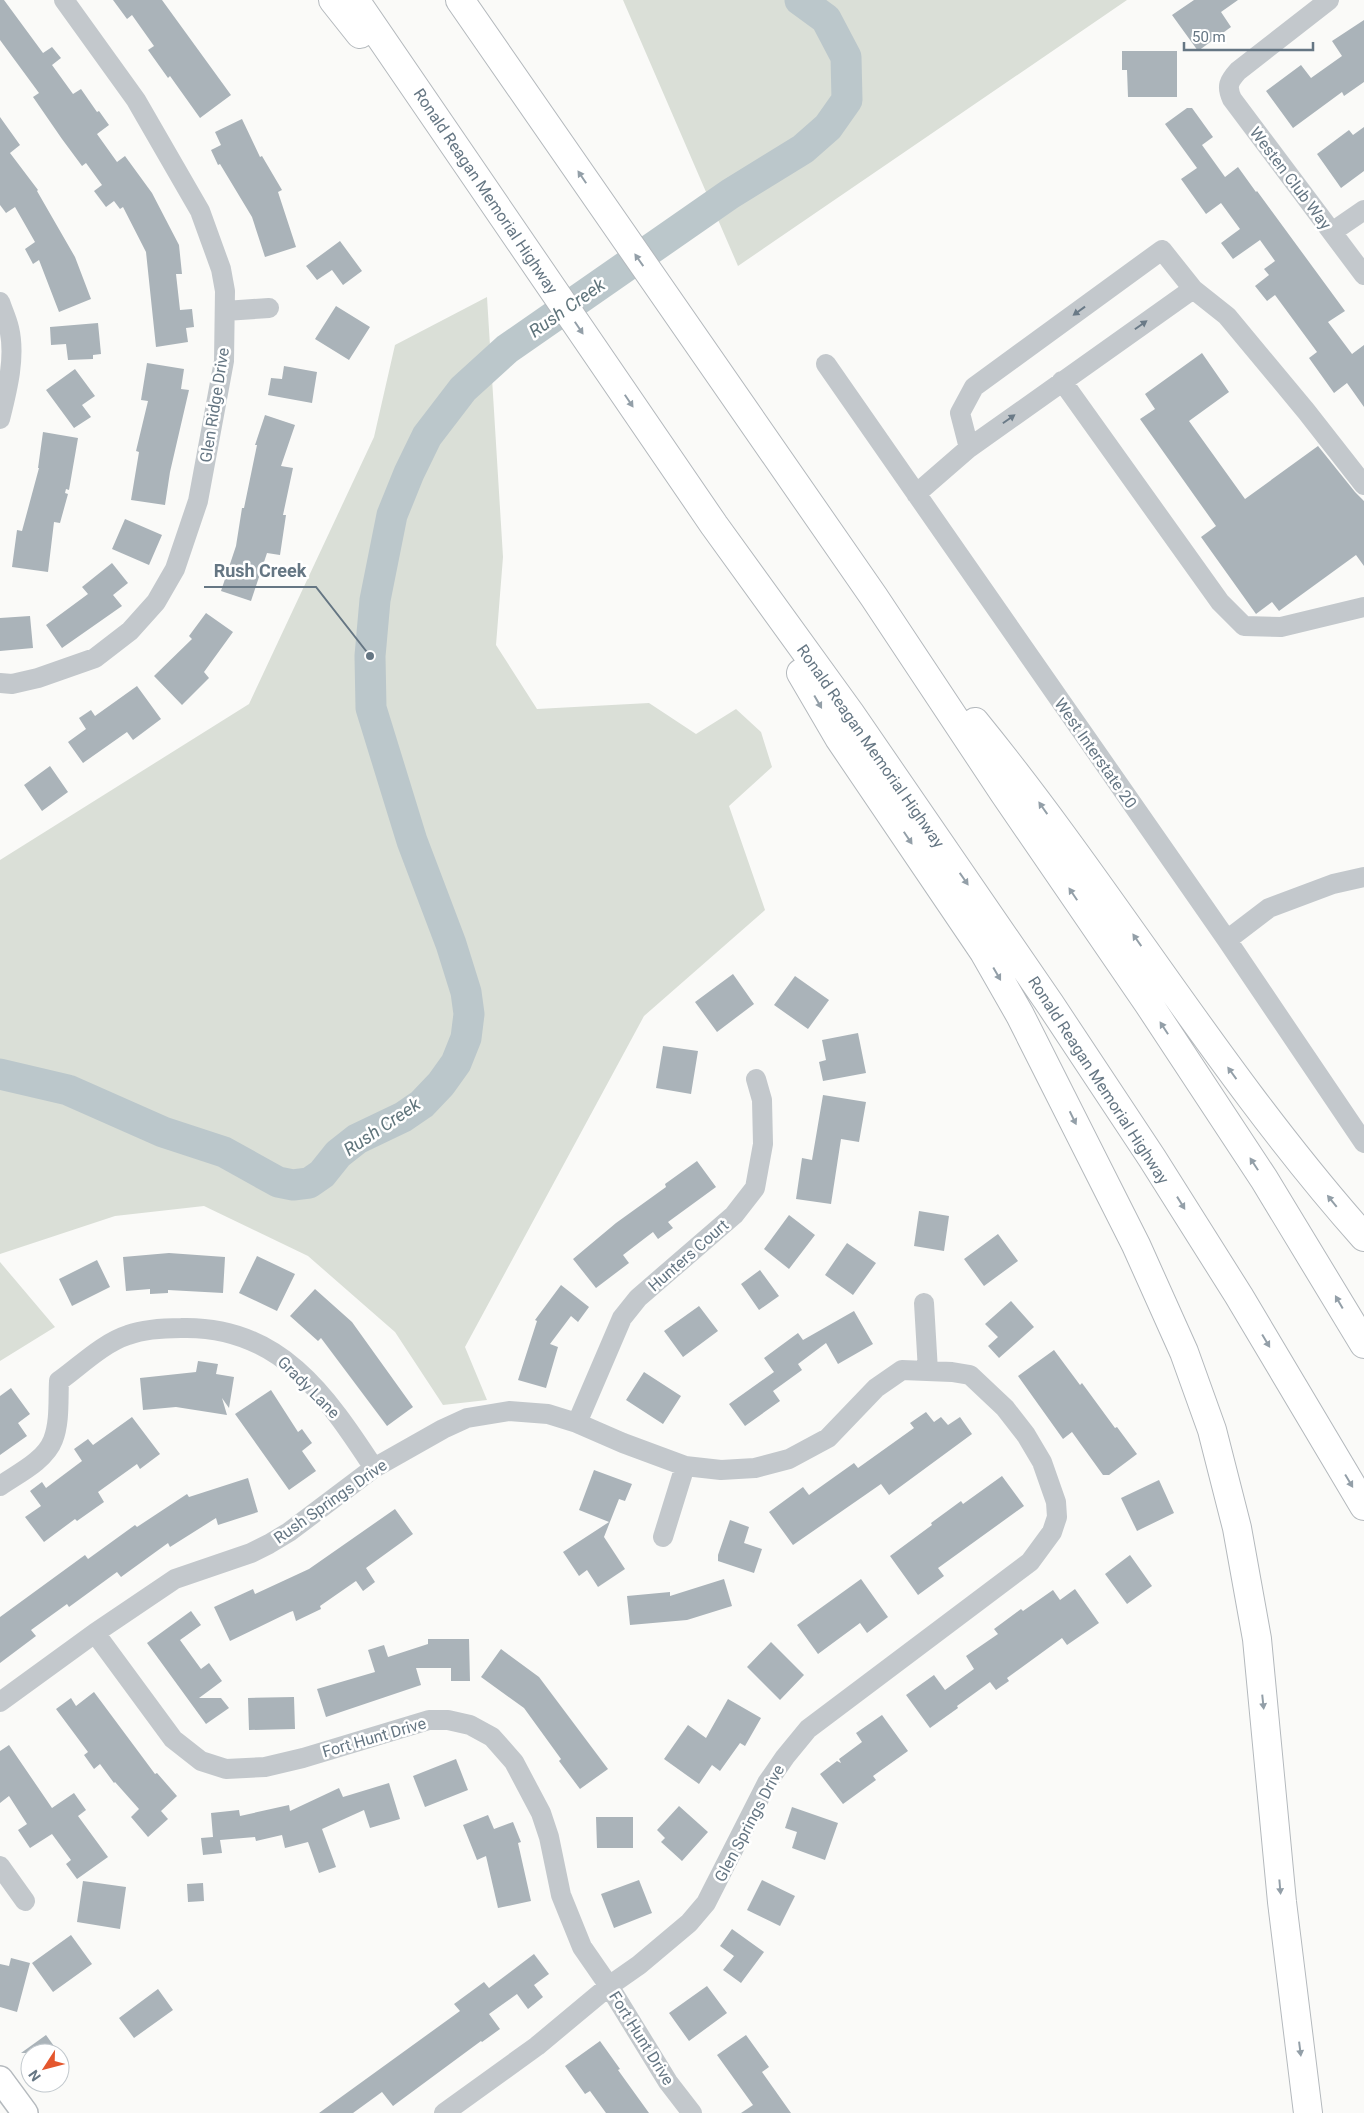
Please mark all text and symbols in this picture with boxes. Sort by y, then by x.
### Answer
scale bar [1184,20,1313,52]
text: 50 m [1192,28,1226,46]
street label: Ronald Reagan Memorial Highway [410,85,562,298]
street label: Westen Club Way [1246,123,1336,234]
one-way arrow [577,170,587,183]
one-way arrow [634,253,644,267]
water label: Rush Creek [525,273,610,341]
one-way arrow [1073,306,1086,316]
one-way arrow [1134,320,1148,330]
one-way arrow [574,322,584,335]
street label: Glen Ridge Drive [196,346,233,464]
one-way arrow [624,394,634,408]
one-way arrow [1002,414,1015,424]
callout: Rush Creek [204,554,316,587]
text: Rush Creek [214,560,307,581]
street label: Ronald Reagan Memorial Highway [793,641,949,852]
street label: West Interstate 20 [1050,695,1141,812]
one-way arrow [814,696,823,709]
one-way arrow [1038,801,1048,815]
one-way arrow [903,831,913,845]
one-way arrow [959,872,969,886]
one-way arrow [1068,887,1078,901]
one-way arrow [1132,934,1142,947]
one-way arrow [993,967,1001,981]
street label: Ronald Reagan Memorial Highway [1024,973,1173,1188]
one-way arrow [1160,1022,1169,1035]
one-way arrow [1227,1066,1237,1080]
water label: Rush Creek [339,1093,425,1160]
one-way arrow [1069,1110,1077,1125]
one-way arrow [1249,1157,1259,1171]
one-way arrow [1326,1195,1338,1207]
one-way arrow [1176,1197,1185,1210]
street label: Hunters Court [644,1215,732,1295]
one-way arrow [1335,1296,1344,1309]
one-way arrow [1262,1335,1271,1348]
street label: Grady Lane [274,1352,344,1422]
street label: Rush Springs Drive [270,1455,390,1547]
one-way arrow [1344,1475,1354,1488]
one-way arrow [1259,1694,1267,1710]
street label: Fort Hunt Drive [320,1714,428,1761]
street label: Glen Springs Drive [711,1761,788,1885]
one-way arrow [1277,1880,1285,1896]
street label: Fort Hunt Drive [605,1988,678,2089]
one-way arrow [1296,2041,1304,2057]
north arrow [20,2043,70,2093]
text: N [25,2067,44,2084]

